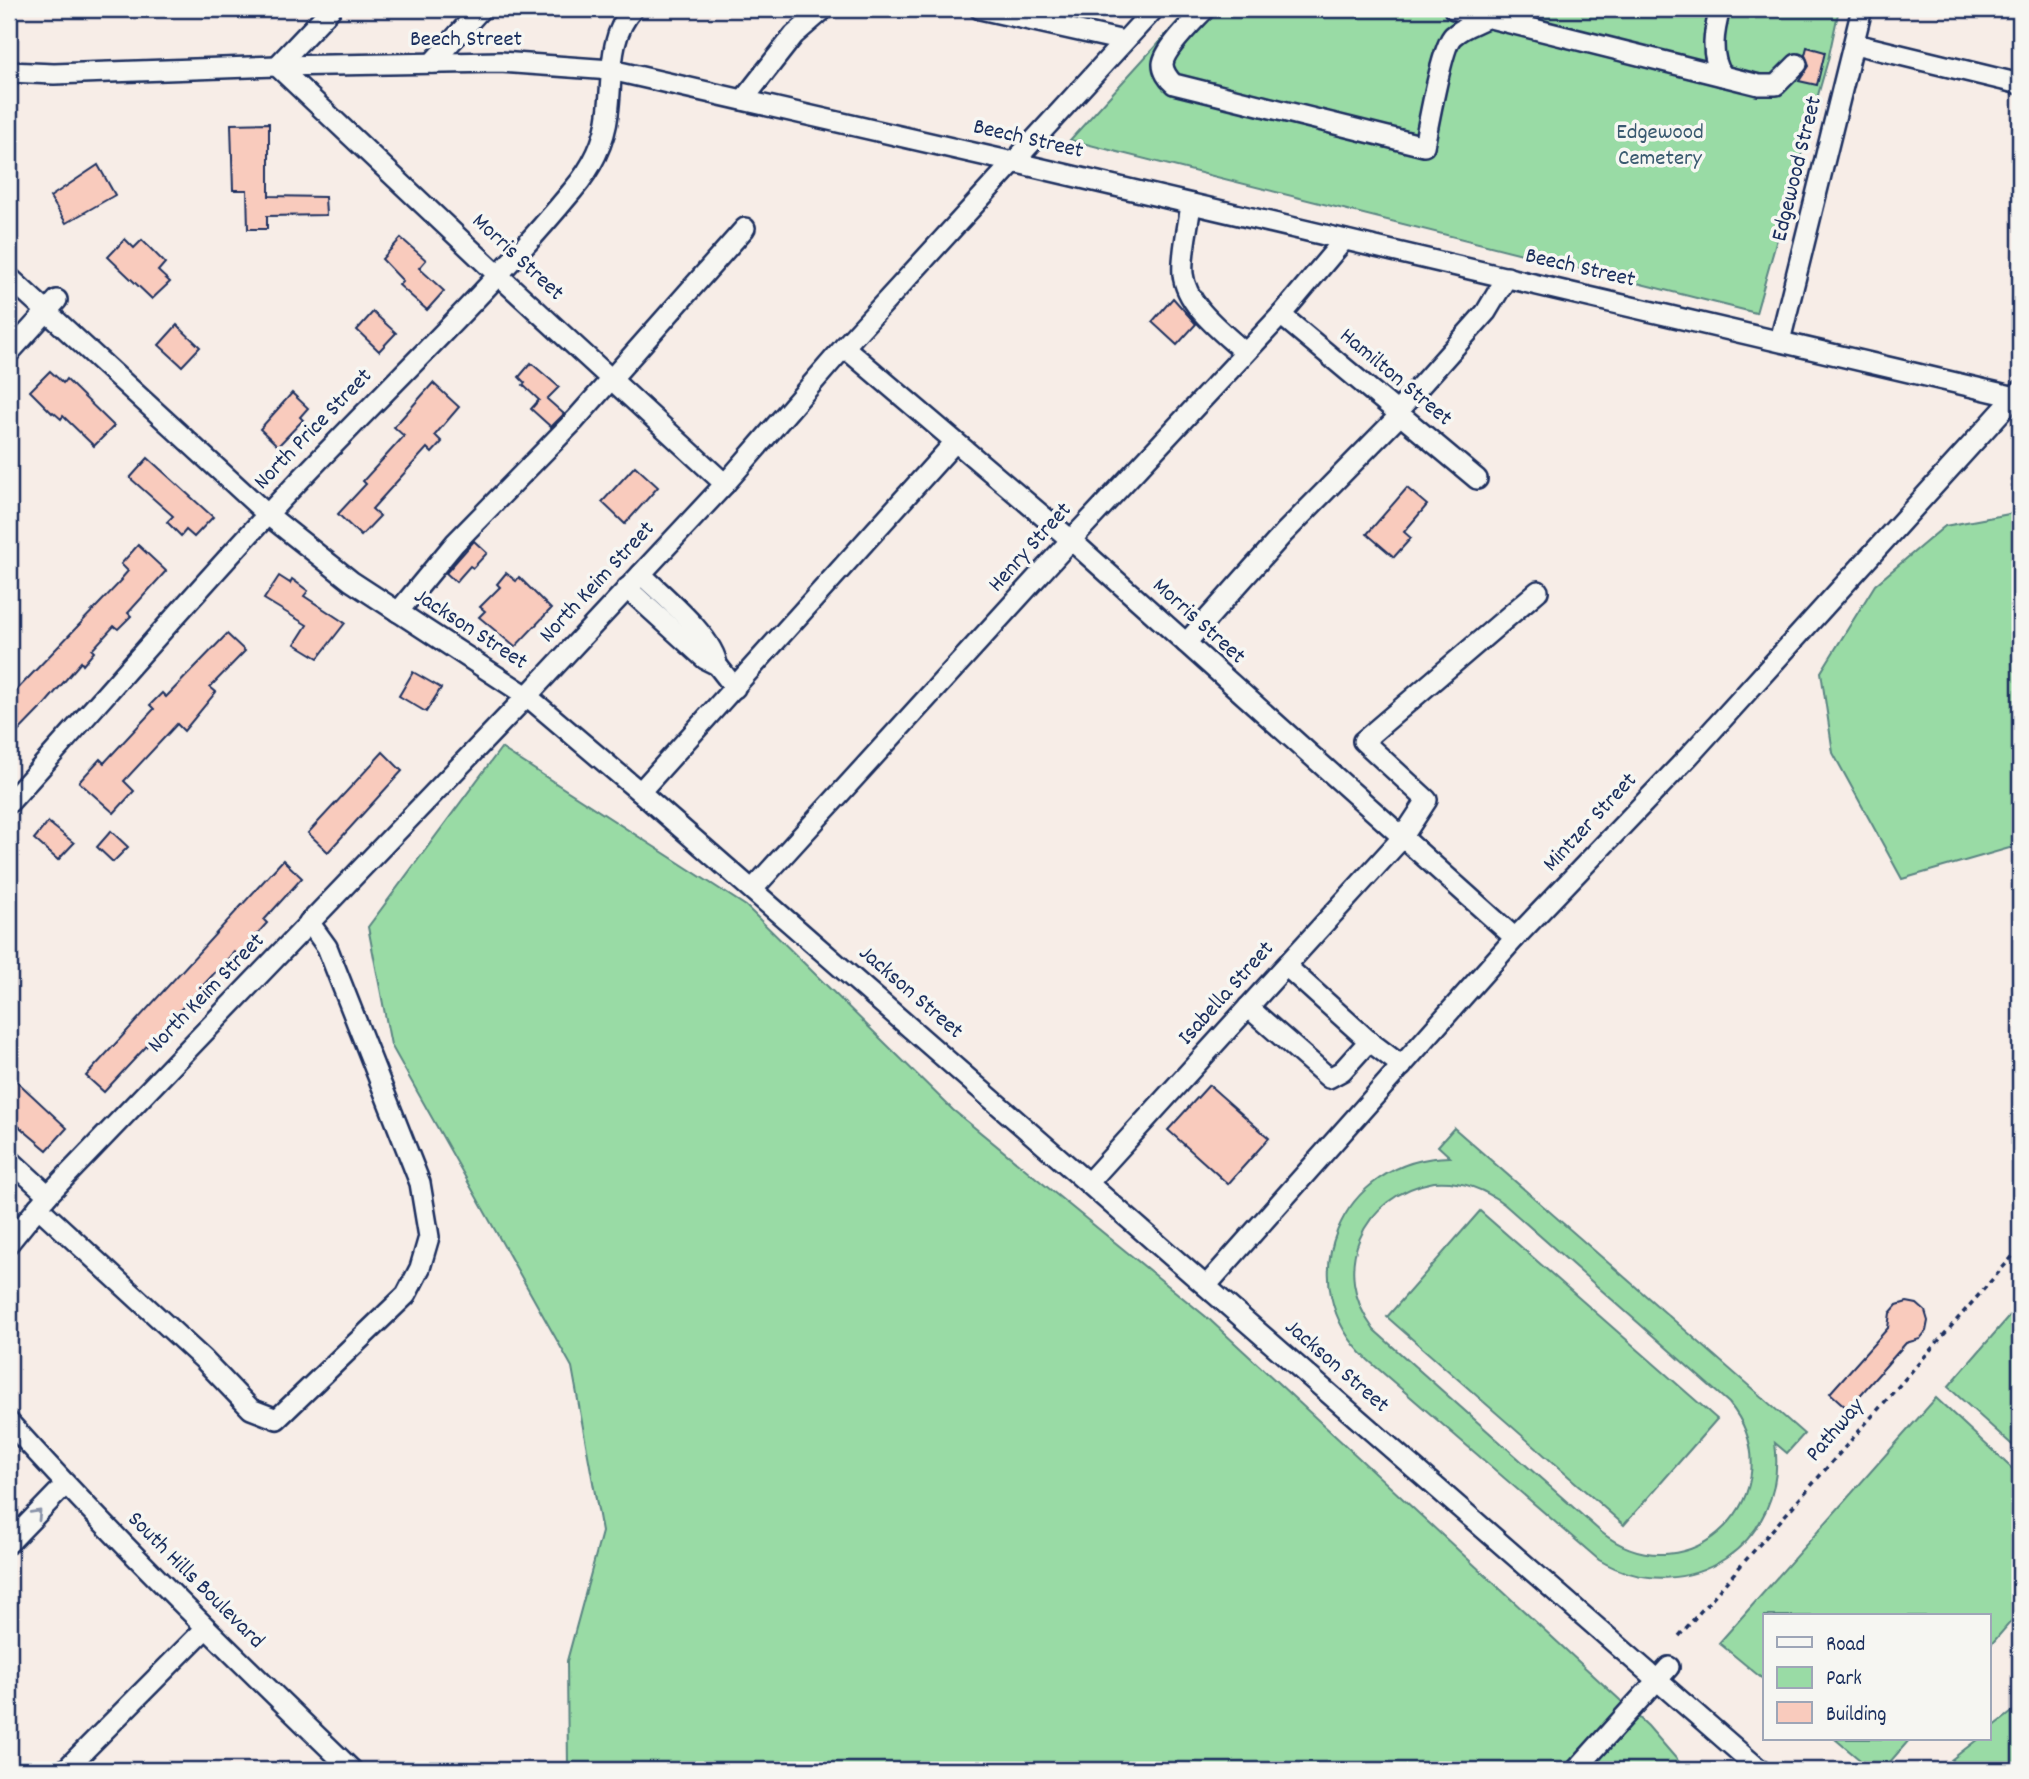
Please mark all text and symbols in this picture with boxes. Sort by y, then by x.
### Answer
street label: Beech Street [410,24,522,57]
street label: Edgewood Street [1764,93,1832,245]
street label: Beech Street [970,111,1086,169]
park label: Edgewood Cemetery [1616,117,1704,176]
street label: Morris Street [463,206,571,310]
street label: Beech Street [1522,240,1638,298]
street label: Hamilton Street [1331,321,1459,435]
street label: North Price Street [247,362,381,498]
street label: Henry Street [981,496,1081,600]
street label: North Keim Street [533,515,663,651]
street label: Morris Street [1144,571,1252,673]
street label: Jackson Street [407,581,533,679]
street label: Mintzer Street [1536,766,1646,880]
street label: North Keim Street [141,926,273,1062]
street label: Isabella Street [1171,934,1283,1054]
street label: Jackson Street [850,938,970,1048]
street label: Jackson Street [1276,1312,1396,1422]
street label: Pathway [1799,1391,1874,1470]
street label: South Hills Boulevard [119,1505,271,1657]
one-way arrow [29,1509,42,1522]
legend [1763,1614,1990,1740]
text: Road [1826,1631,1865,1661]
text: Park [1826,1665,1862,1695]
text: Building [1826,1701,1886,1731]

